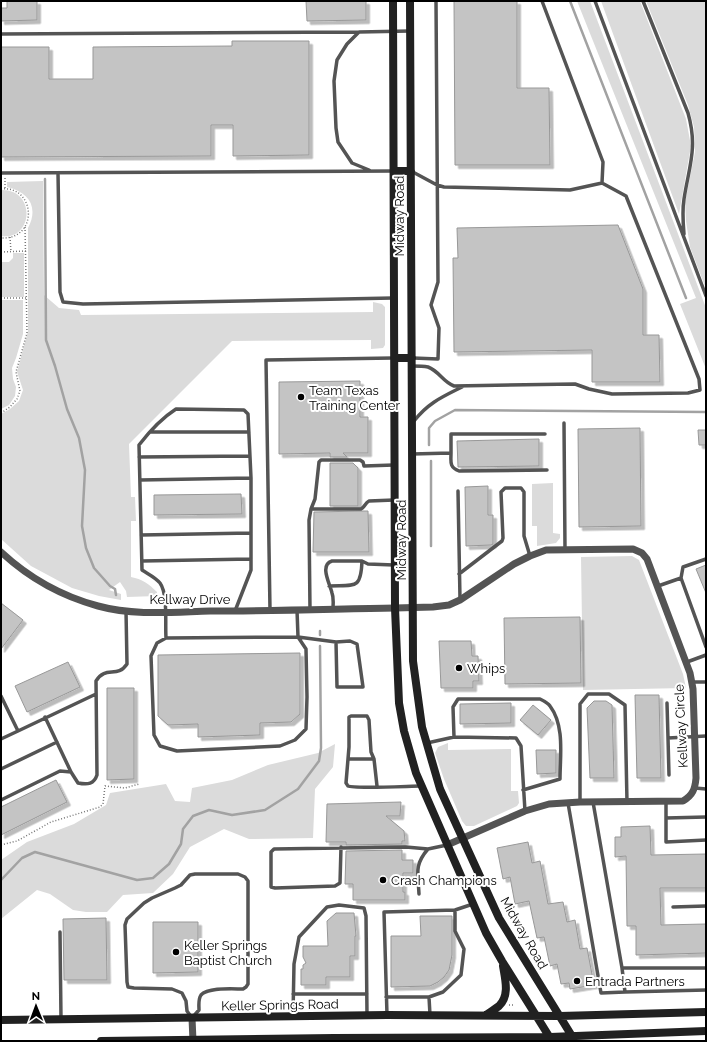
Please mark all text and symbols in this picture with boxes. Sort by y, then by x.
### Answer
street label: Midway Road [392,176,407,256]
place label: Team Texas Training Center [309,383,400,413]
marker: Team Texas Training Center [296,392,306,402]
street label: Midway Road [394,500,409,580]
street label: Kellway Drive [150,592,231,607]
place label: Whips [467,661,505,676]
marker: Whips [454,663,464,673]
street label: Kellway Circle [671,683,691,768]
place label: Crash Champions [391,873,497,888]
marker: Crash Champions [378,875,388,885]
street label: Midway Road [497,894,551,972]
place label: Keller Springs Baptist Church [184,938,272,968]
marker: Keller Springs Baptist Church [171,947,181,957]
place label: Entrada Partners [585,974,685,989]
marker: Entrada Partners [572,976,582,986]
north arrow [16,986,56,1026]
text: N [32,990,40,1003]
street label: Keller Springs Road [221,996,339,1014]

